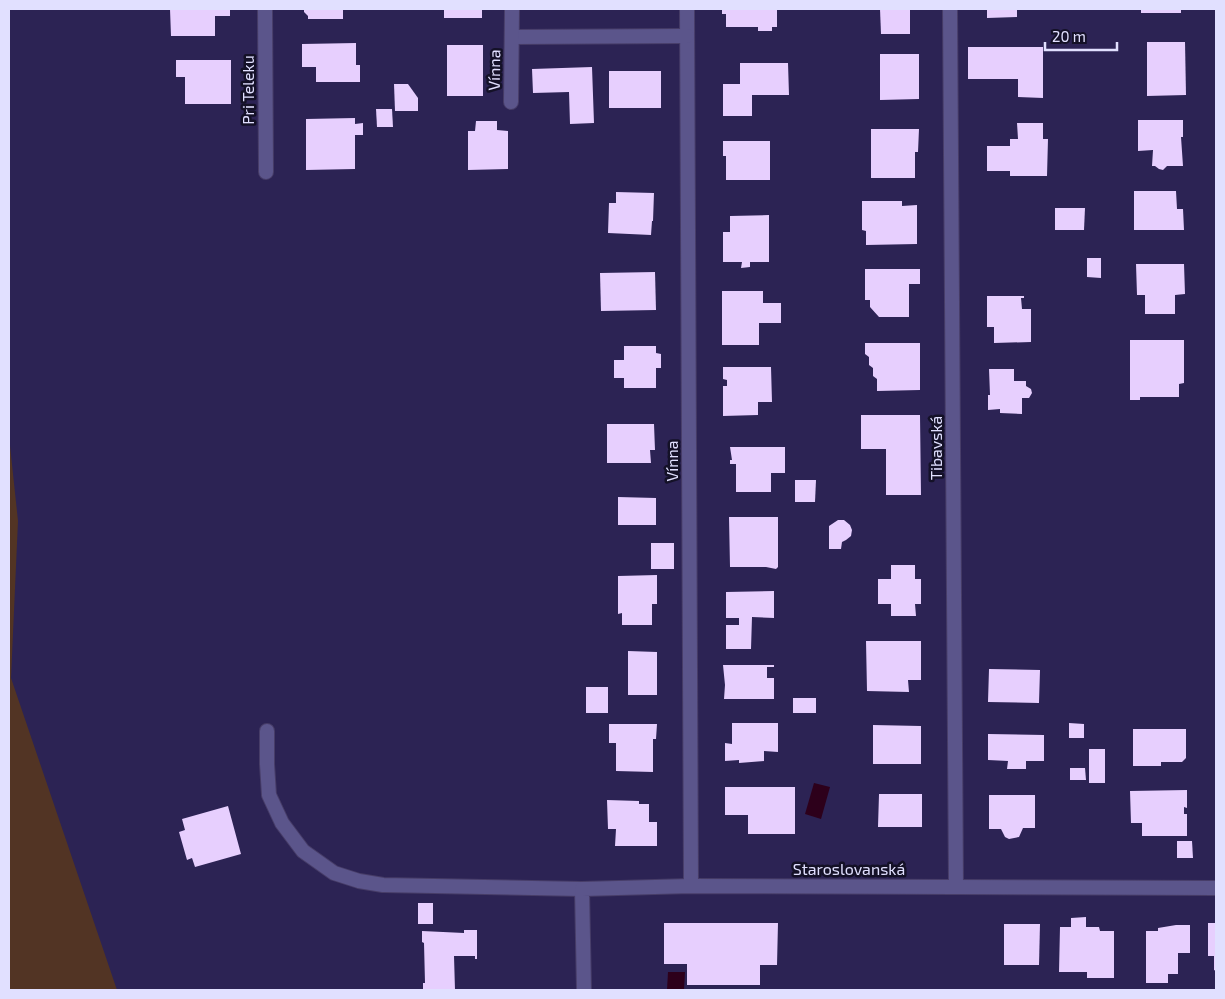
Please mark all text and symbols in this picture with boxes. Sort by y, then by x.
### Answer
scale bar [1045,20,1118,52]
text: 20 m [1052,27,1086,45]
street label: Vínna [484,49,503,91]
street label: Pri Teleku [238,55,257,125]
street label: Tibavská [926,416,945,480]
street label: Vínna [662,440,681,482]
street label: Staroslovanská [793,859,905,878]

